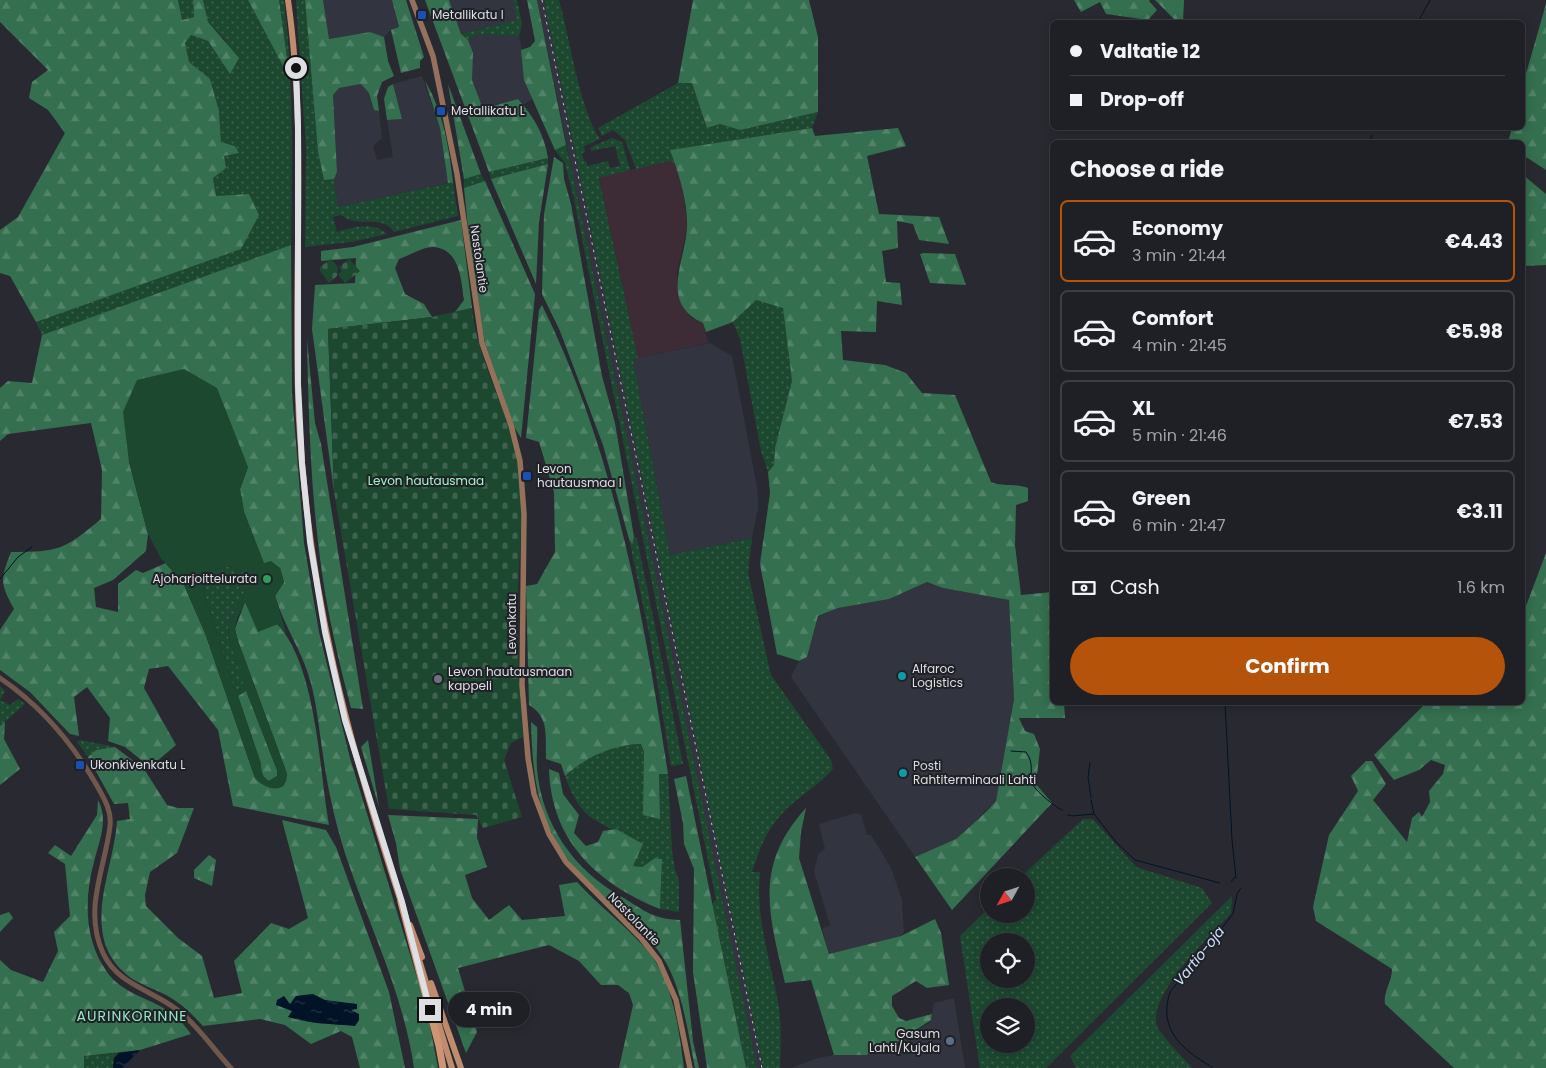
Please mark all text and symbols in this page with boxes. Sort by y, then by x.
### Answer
place label: Metallikatu I [432,6,504,23]
marker: Metallikatu I [416,9,428,21]
text: Valtatie 12 [1100,38,1200,65]
route start [285,57,307,79]
text: Drop-off [1100,86,1184,113]
place label: Metallikatu L [451,102,525,119]
marker: Metallikatu L [435,105,447,117]
text: Choose a ride [1070,154,1224,185]
text: Economy [1132,215,1223,242]
icon: car [1072,219,1117,264]
street label: Nastolantie [466,224,493,294]
text: €4.43 [1445,228,1503,255]
text: 3 min · 21:44 [1132,244,1226,267]
text: Comfort [1132,305,1214,332]
icon: car [1072,309,1117,354]
text: €5.98 [1446,318,1503,345]
text: 4 min · 21:45 [1132,334,1227,357]
text: XL [1132,395,1155,422]
icon: car [1072,399,1117,444]
text: €7.53 [1449,408,1503,435]
text: 5 min · 21:46 [1132,424,1227,447]
place label: Levon hautausmaa I [537,460,622,491]
marker: Levon hautausmaa I [521,470,533,482]
park label: Levon hautausmaa [368,472,484,489]
text: Green [1132,485,1191,512]
icon: car [1072,489,1117,534]
text: €3.11 [1457,498,1503,525]
text: 6 min · 21:47 [1132,514,1226,537]
place label: Ajoharjoittelurata [153,570,257,587]
marker: Ajoharjoittelurata [261,573,273,585]
icon: cash [1070,574,1098,602]
text: Cash [1110,574,1160,601]
text: 1.6 km [1457,576,1505,599]
street label: Levonkatu [503,593,520,655]
button: Confirm [1070,637,1505,695]
place label: Alfaroc Logistics [912,660,963,691]
place label: Levon hautausmaan kappeli [448,663,572,694]
marker: Alfaroc Logistics [896,670,908,682]
marker: Levon hautausmaan kappeli [432,673,444,685]
place label: Ukonkivenkatu L [90,756,185,773]
place label: Posti Rahtiterminaali Lahti [913,757,1036,788]
marker: Ukonkivenkatu L [74,759,86,771]
marker: Posti Rahtiterminaali Lahti [897,767,909,779]
north arrow [980,868,1035,922]
map controls [980,868,1035,1053]
street label: Nastolantie [604,888,664,949]
water label: Vartio-oja [1169,922,1230,990]
button: locate [980,933,1035,988]
callout: 4 min [448,992,530,1028]
text: 4 min [466,998,512,1021]
button: layers [980,998,1035,1053]
route end [419,999,441,1021]
district label: AURINKORINNE [77,1006,187,1026]
place label: Gasum Lahti/Kujala [869,1025,940,1056]
marker: Gasum Lahti/Kujala [944,1035,956,1047]

